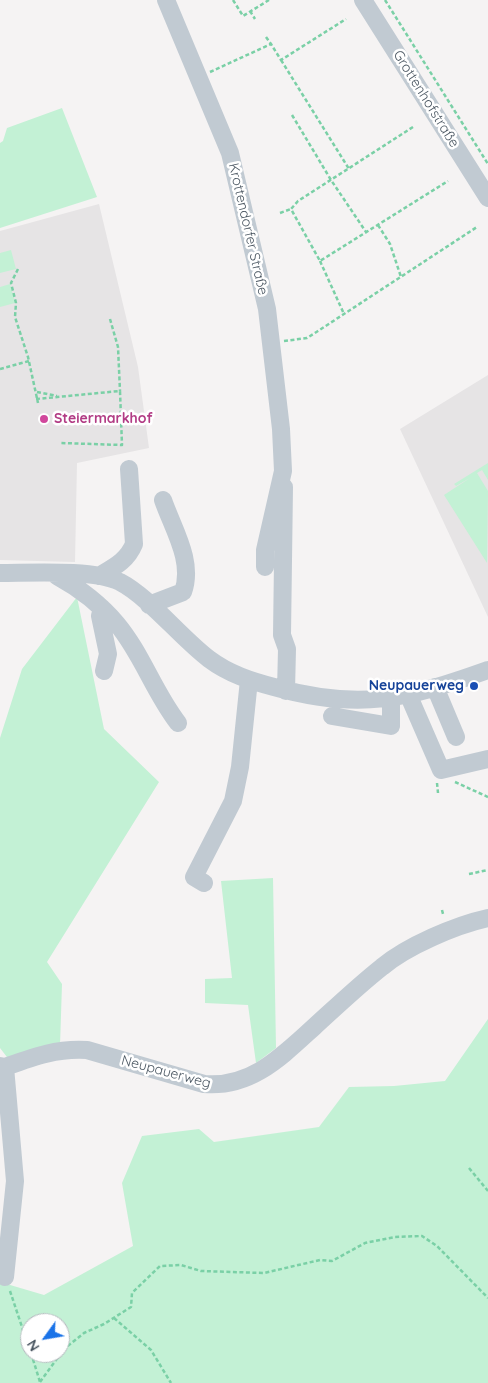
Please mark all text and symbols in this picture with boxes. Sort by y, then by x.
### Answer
street label: Grottenhofstraße [389,47,463,151]
street label: Krottendorfer Straße [225,161,271,297]
place label: Steiermarkhof [54,411,153,427]
marker: Steiermarkhof [38,413,50,425]
place label: Neupauerweg [369,678,464,694]
marker: Neupauerweg [468,680,480,692]
street label: Neupauerweg [119,1052,213,1092]
north arrow [20,1313,70,1363]
text: N [23,1336,43,1355]

